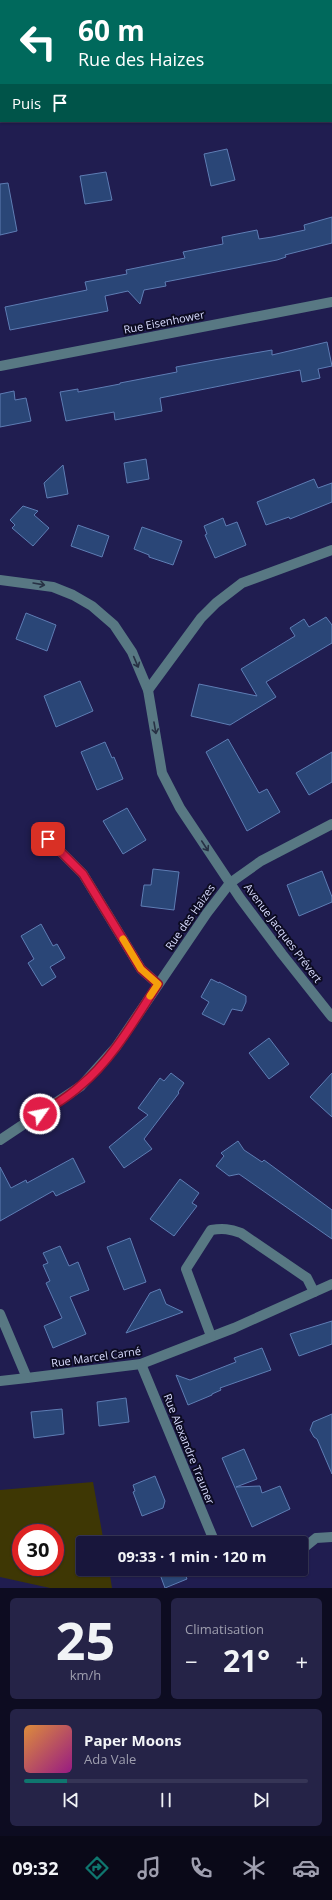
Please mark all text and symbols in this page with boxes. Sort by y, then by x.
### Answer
text: 60 m [78,11,145,49]
icon: left [12,16,64,68]
text: Rue des Haizes [78,47,204,71]
icon: arrive [49,92,71,114]
text: Puis [12,93,41,113]
street label: Rue Eisenhower [122,306,206,337]
one-way arrow [32,580,45,588]
one-way arrow [133,655,140,667]
one-way arrow [152,722,160,735]
pin [31,822,65,856]
icon: arrive [37,828,59,850]
one-way arrow [201,840,209,851]
street label: Avenue Jacques Prévert [241,880,326,985]
street label: Rue des Haizes [161,881,218,953]
position arrow [19,1093,61,1135]
street label: Rue Marcel Carné [50,1343,142,1370]
street label: Rue Alexandre Trauner [160,1391,219,1507]
speed limit sign: 30 [12,1524,64,1576]
text: 09:33 · 1 min · 120 m [118,1546,266,1566]
text: 25 [56,1604,115,1675]
text: Climatisation [185,1620,264,1638]
text: 21° [223,1640,270,1681]
text: − [185,1646,198,1676]
text: + [295,1646,308,1676]
text: km/h [70,1666,101,1684]
text: Paper Moons [84,1730,182,1750]
text: Ada Vale [84,1750,136,1768]
icon: previous [60,1789,82,1811]
icon: pause [155,1789,177,1811]
icon: next [250,1789,272,1811]
icon: directions [83,1854,111,1882]
icon: music [135,1854,163,1882]
icon: phone [187,1854,215,1882]
icon: climate [240,1854,268,1882]
icon: car [292,1854,320,1882]
text: 09:32 [12,1856,58,1880]

